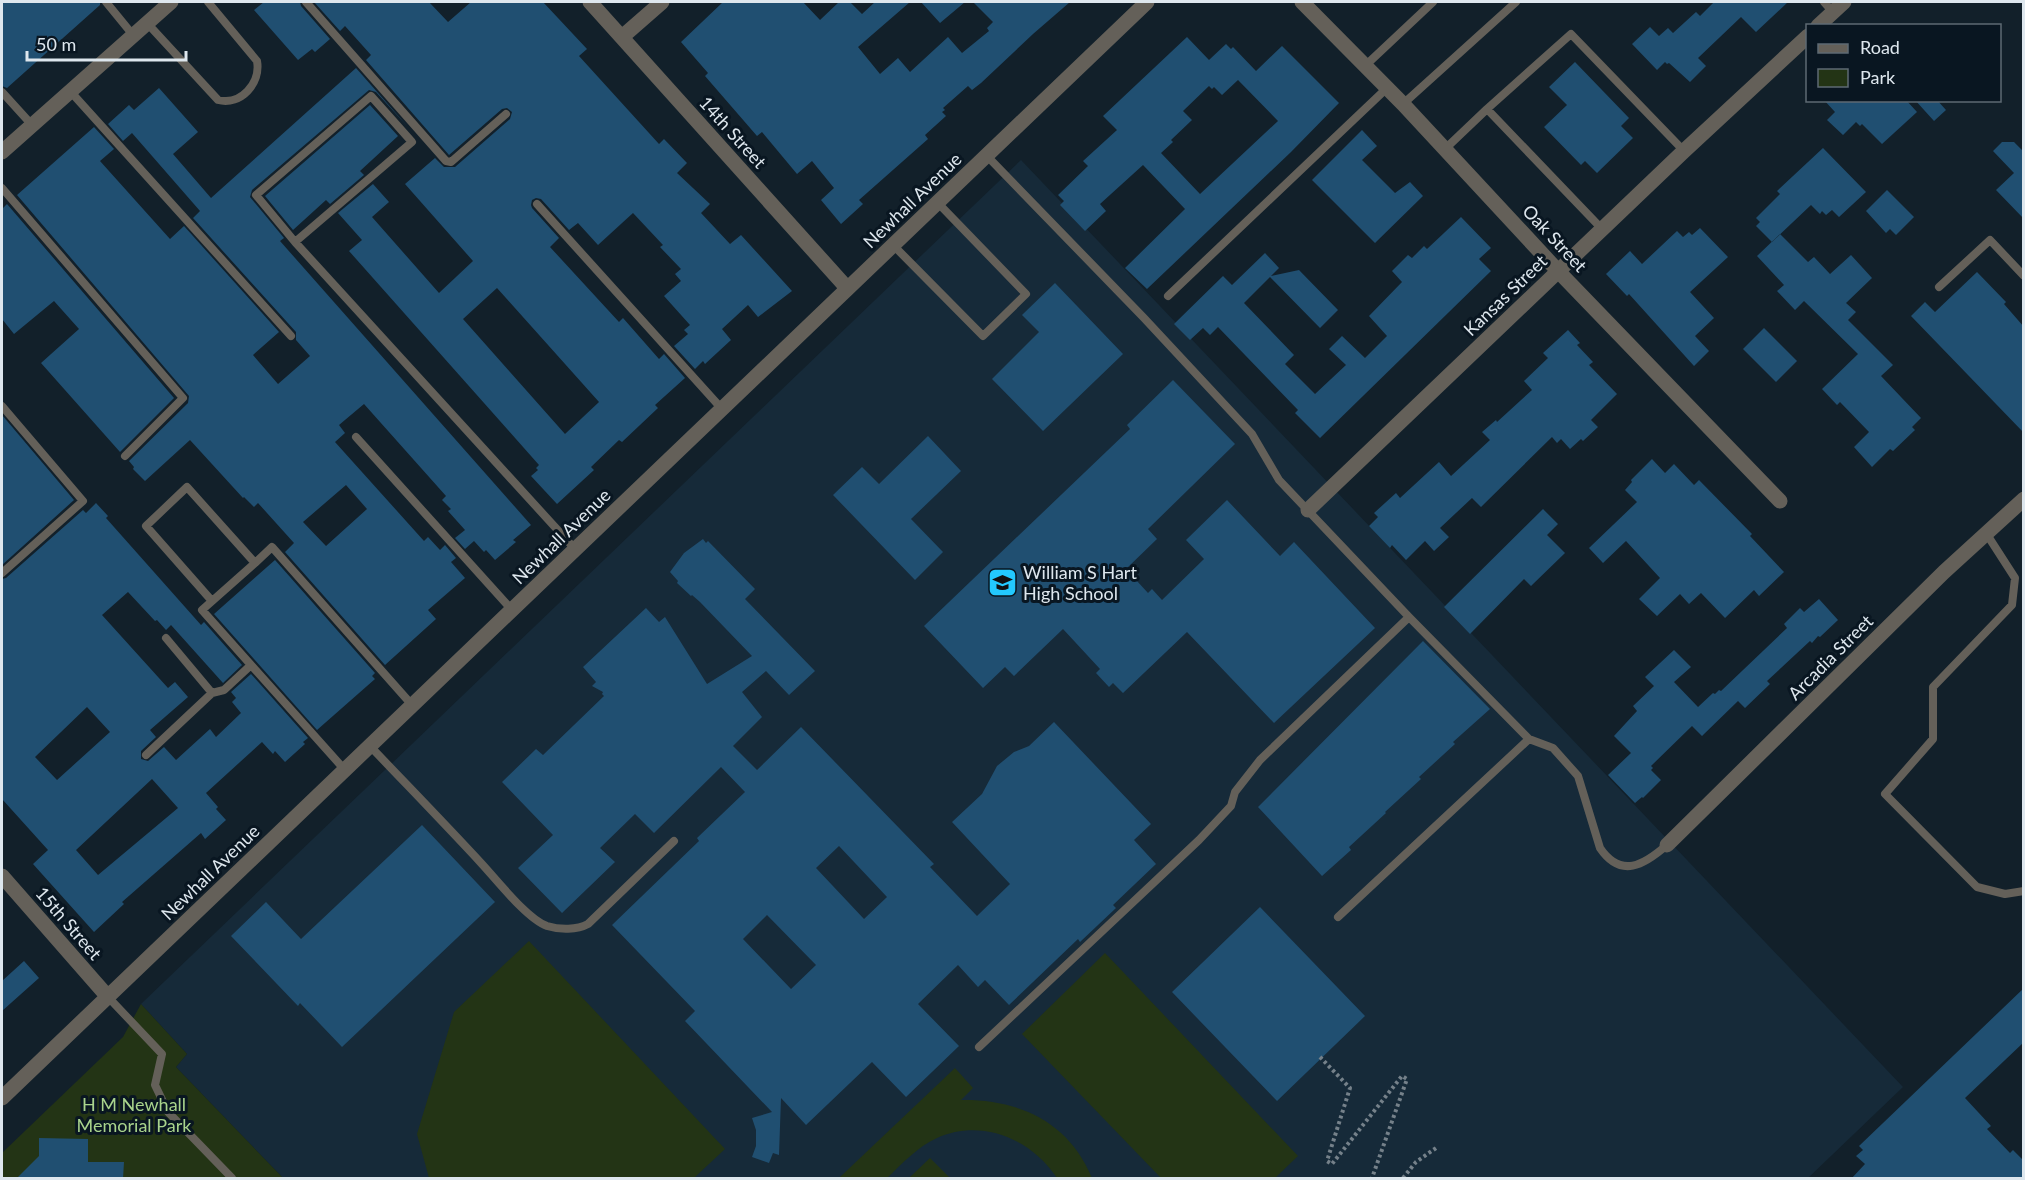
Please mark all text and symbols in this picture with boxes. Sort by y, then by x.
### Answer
scale bar [27,24,186,62]
legend [1806,24,2001,102]
text: 50 m [36,33,76,55]
text: Road [1860,36,1900,58]
text: Park [1860,66,1896,88]
street label: 14th Street [695,91,771,173]
street label: Newhall Avenue [858,148,966,252]
street label: Oak Street [1518,200,1592,277]
street label: Kansas Street [1459,249,1552,340]
street label: Newhall Avenue [507,484,615,588]
place label: William S Hart High School [1023,561,1137,604]
school or university icon: William S Hart High School [986,566,1018,598]
street label: Arcadia Street [1783,610,1877,704]
street label: Newhall Avenue [156,820,264,924]
street label: 15th Street [31,882,107,964]
park label: H M Newhall Memorial Park [77,1093,192,1136]

